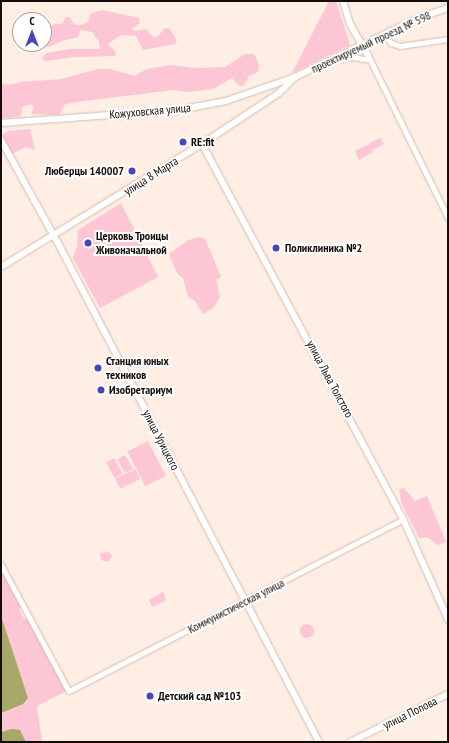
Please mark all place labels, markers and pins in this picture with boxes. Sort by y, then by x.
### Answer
place label: RE:fit [191,135,214,149]
marker: RE:fit [178,137,188,147]
place label: Люберцы 140007 [45,164,124,178]
marker: Люберцы 140007 [127,166,137,176]
place label: Церковь Троицы Живоначальной [96,229,169,257]
marker: Церковь Троицы Живоначальной [83,238,93,248]
place label: Поликлиника №2 [285,241,362,255]
marker: Поликлиника №2 [270,242,282,254]
place label: Станция юных техников [106,354,169,382]
marker: Станция юных техников [93,363,103,373]
place label: Изобретариум [109,383,172,397]
marker: Изобретариум [96,385,106,395]
place label: Детский сад №103 [158,689,241,703]
marker: Детский сад №103 [145,691,155,701]

